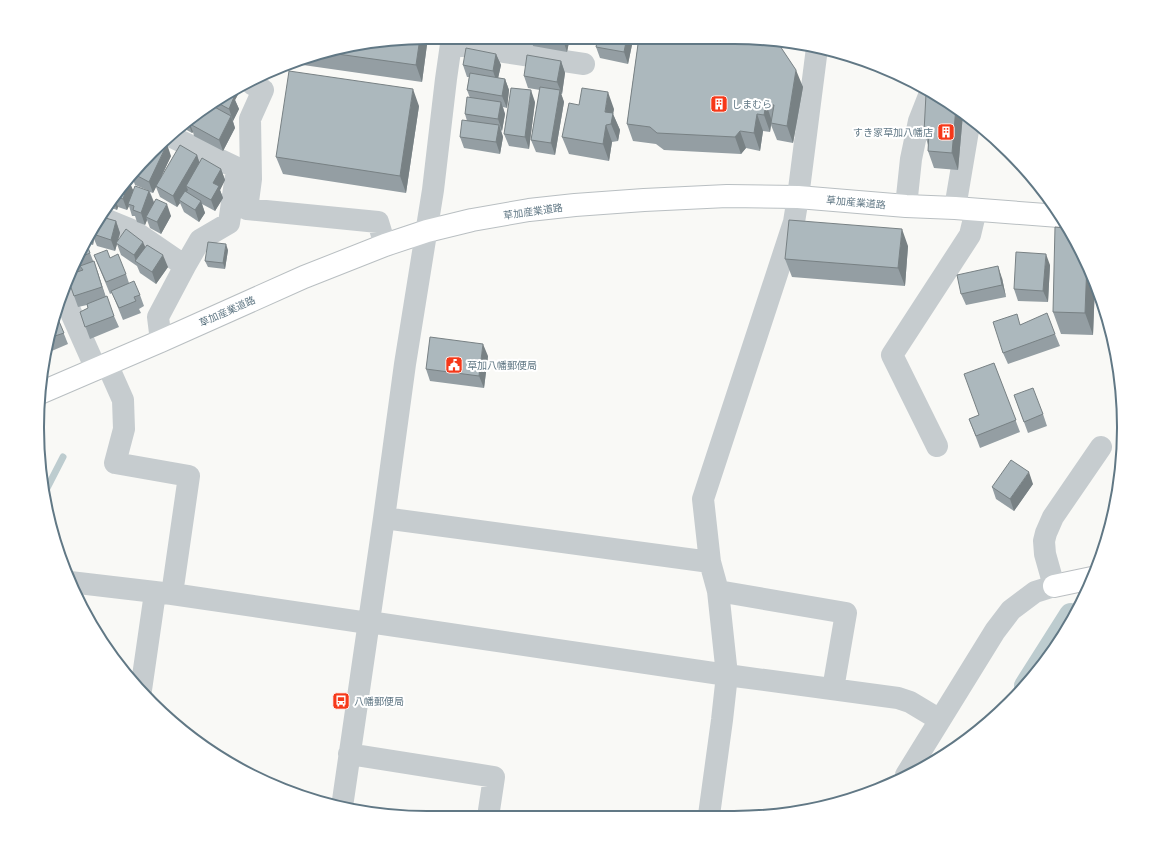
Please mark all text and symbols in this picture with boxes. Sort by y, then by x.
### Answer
building icon: しまむら [709,94,729,114]
place label: しまむら [732,99,772,111]
building icon: すき家草加八幡店 [936,122,956,142]
place label: すき家草加八幡店 [853,127,933,139]
street label: 草加産業道路 [826,194,886,212]
street label: 草加産業道路 [503,202,564,222]
street label: 草加産業道路 [198,294,257,330]
public building icon: 草加八幡郵便局 [444,355,464,375]
place label: 草加八幡郵便局 [467,360,537,372]
bus stop icon: 八幡郵便局 [331,691,351,711]
place label: 八幡郵便局 [354,696,404,708]

